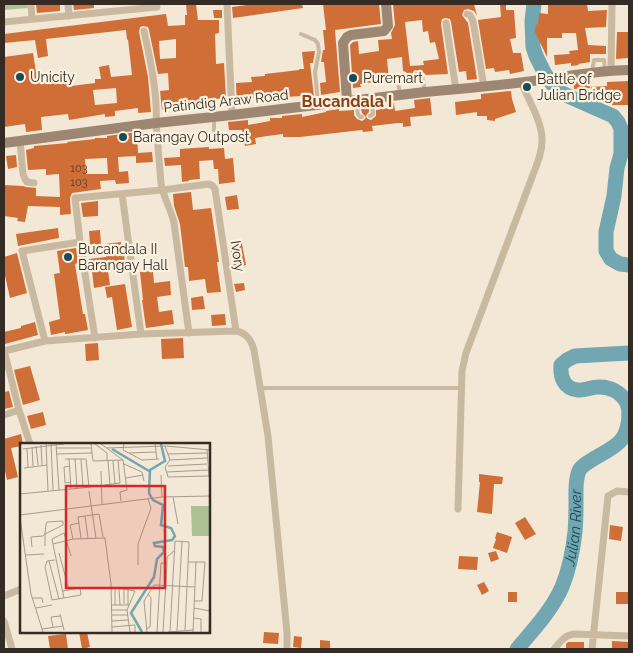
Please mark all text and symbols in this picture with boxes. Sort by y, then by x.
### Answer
place label: Unicity [30,69,75,85]
place label: Puremart [363,70,423,86]
marker: Unicity [14,71,26,83]
place label: Battle of Julian Bridge [537,71,621,103]
marker: Puremart [347,72,359,84]
marker: Battle of Julian Bridge [521,81,533,93]
street label: Patindig Araw Road [163,86,289,116]
district label: Bucandala I [302,92,392,111]
place label: Barangay Outpost [133,129,250,145]
marker: Barangay Outpost [117,131,129,143]
house number: 103 [70,162,88,175]
house number: 103 [70,176,88,189]
street label: Ivory [228,239,248,273]
place label: Bucandala II Barangay Hall [78,241,168,273]
marker: Bucandala II Barangay Hall [62,251,74,263]
inset map [20,443,210,633]
water label: Julian River [560,488,585,568]

